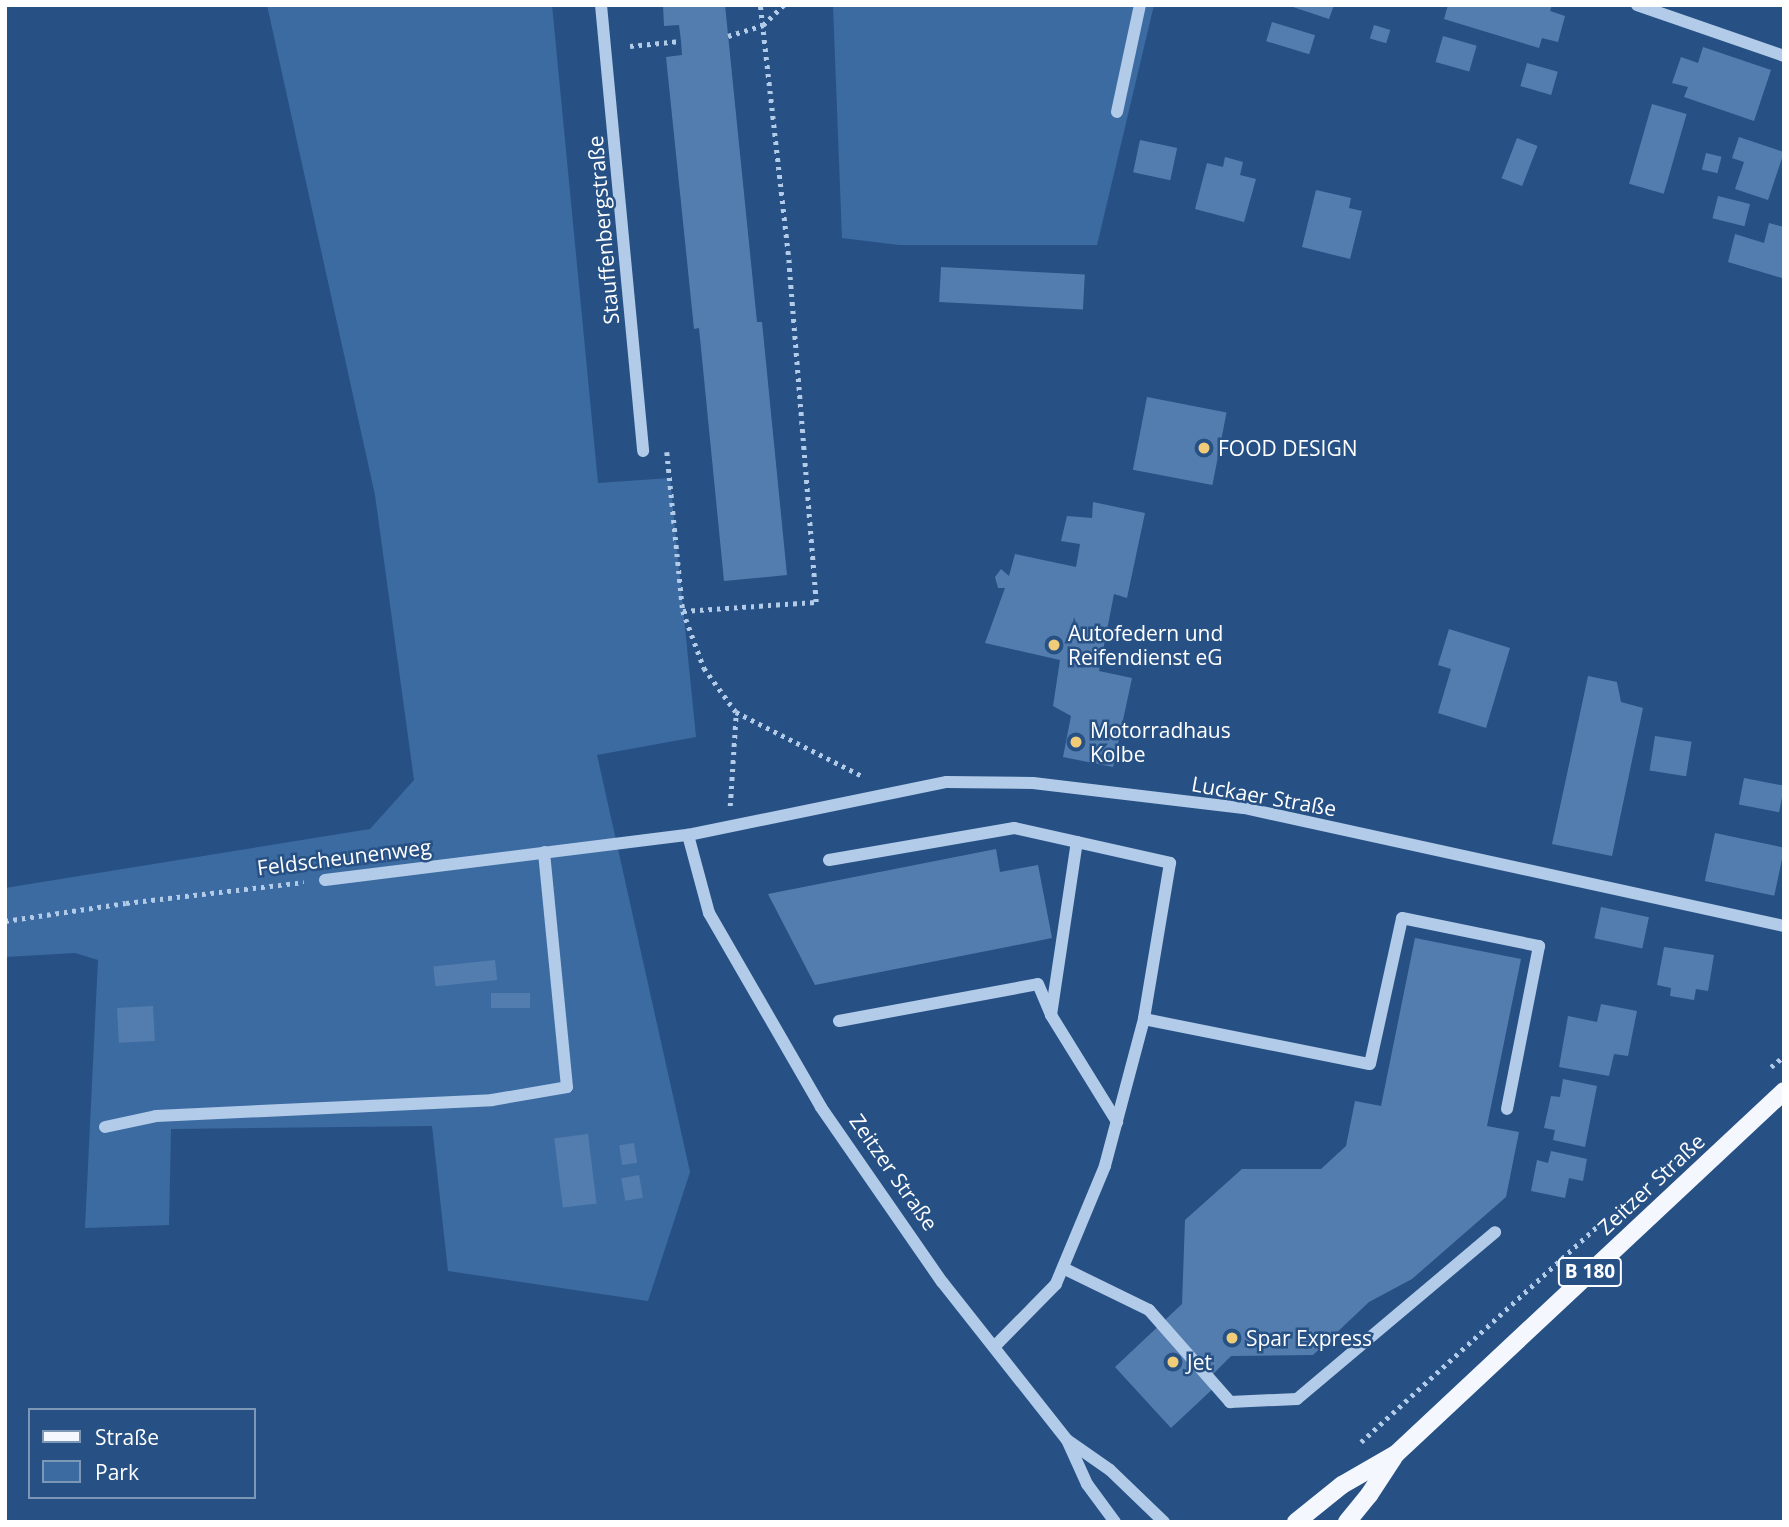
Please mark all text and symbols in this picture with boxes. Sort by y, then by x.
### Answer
street label: Stauffenbergstraße [582,134,624,326]
place label: FOOD DESIGN [1218,435,1358,461]
marker: FOOD DESIGN [1196,440,1212,456]
place label: Autofedern und Reifendienst eG [1068,620,1223,670]
marker: Autofedern und Reifendienst eG [1046,637,1062,653]
place label: Motorradhaus Kolbe [1090,717,1231,767]
marker: Motorradhaus Kolbe [1068,734,1084,750]
street label: Luckaer Straße [1190,771,1338,821]
street label: Feldscheunenweg [255,834,433,880]
street label: Zeitzer Straße [845,1109,943,1235]
street label: Zeitzer Straße [1593,1128,1709,1240]
road number: B 180 [1557,1256,1623,1288]
place label: Spar Express [1246,1325,1372,1351]
marker: Spar Express [1224,1330,1240,1346]
place label: Jet [1187,1349,1212,1375]
marker: Jet [1165,1354,1181,1370]
legend [28,1408,256,1499]
text: Straße [95,1423,159,1451]
text: Park [95,1458,139,1486]

